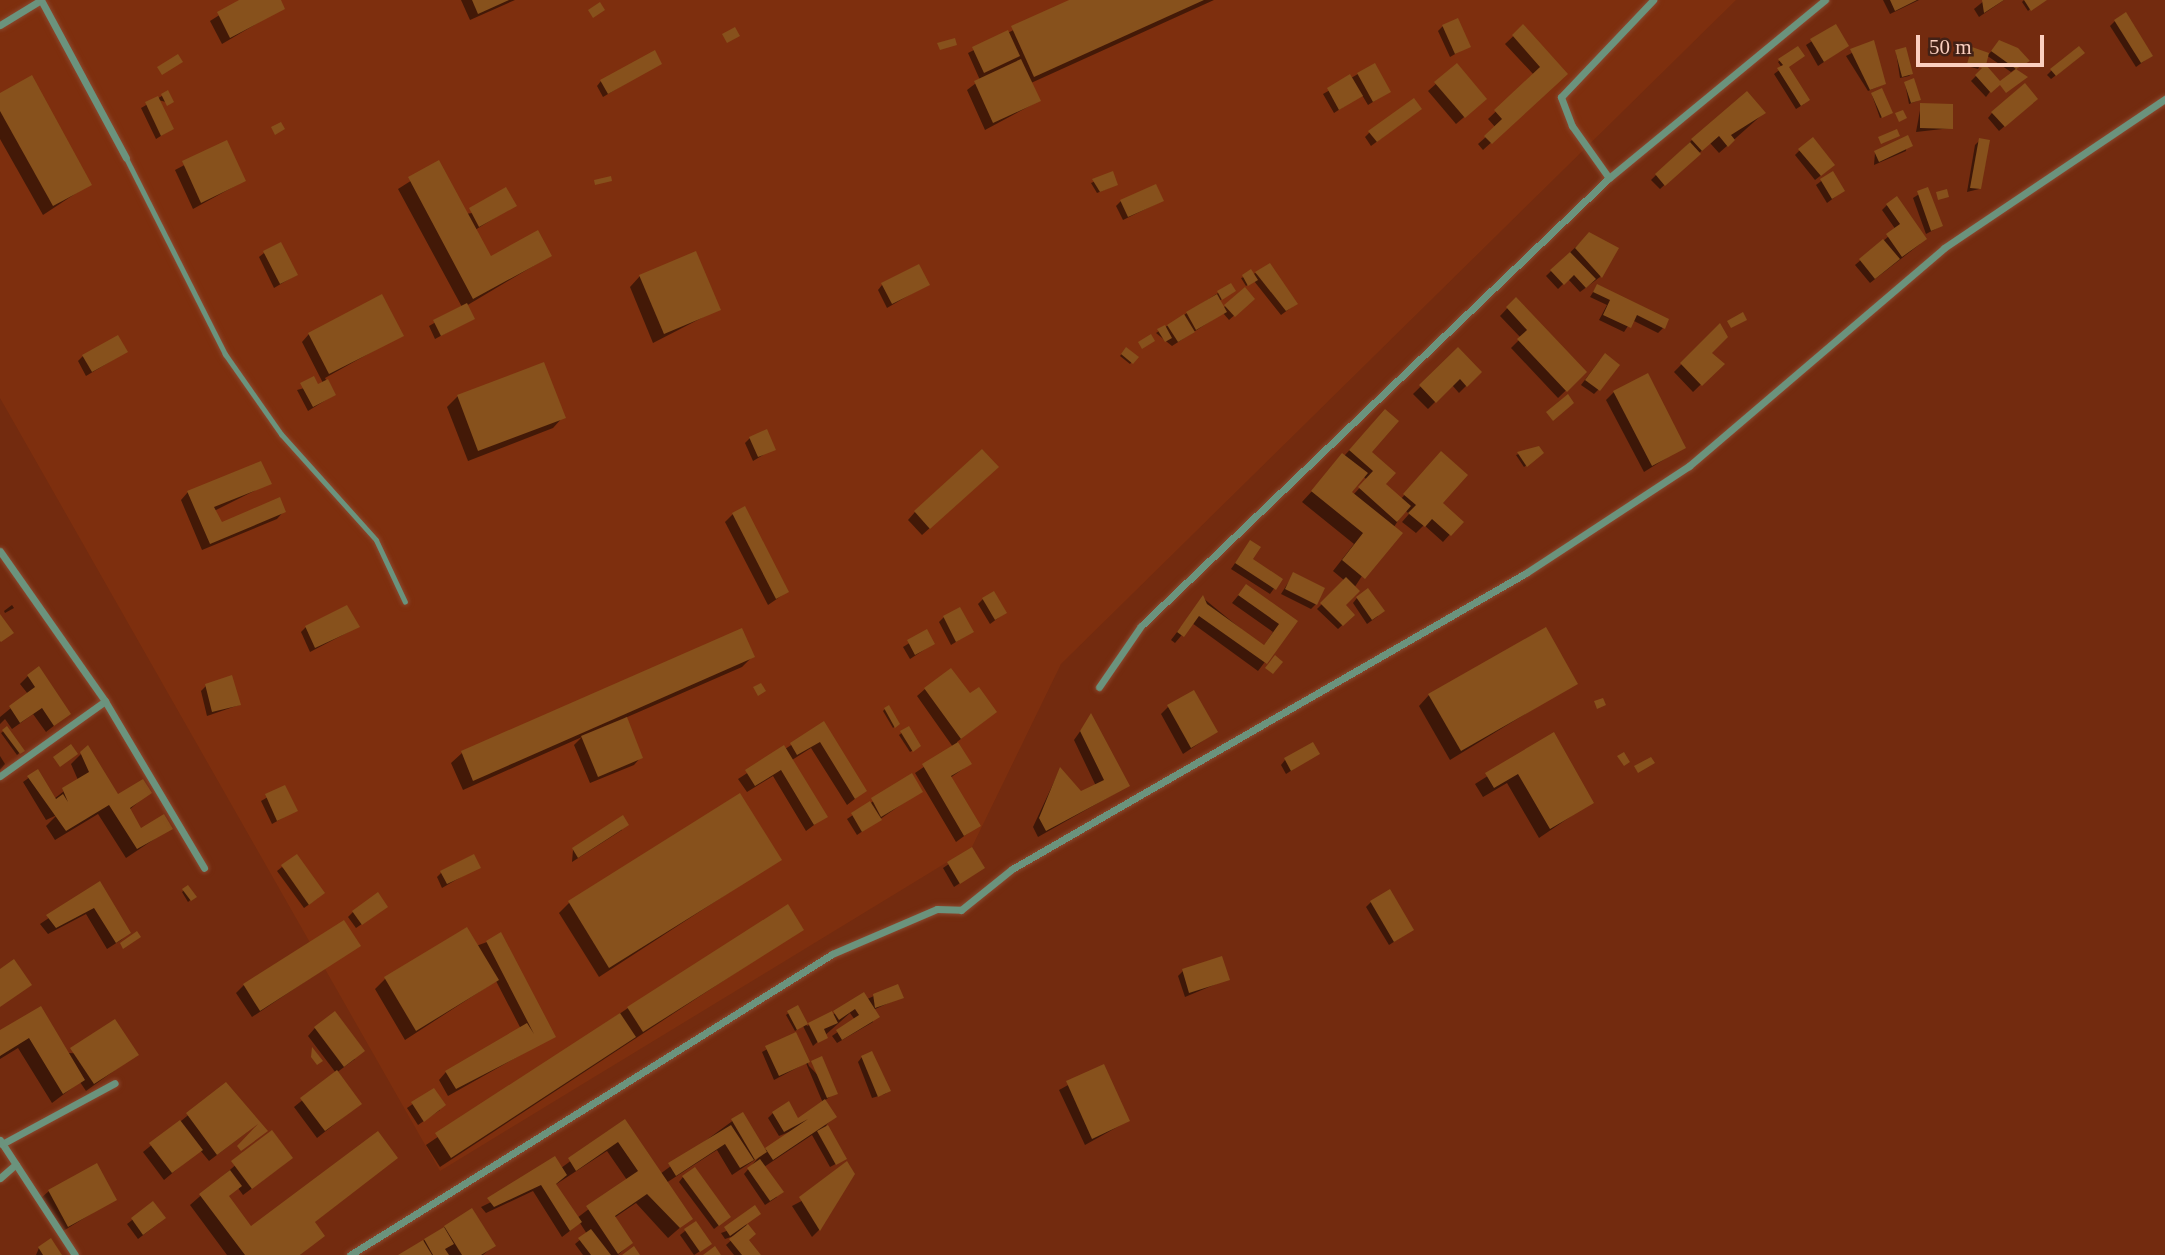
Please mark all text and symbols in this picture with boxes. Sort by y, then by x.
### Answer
scale bar [1920,21,2048,65]
text: 50 m [1929,35,1972,59]

